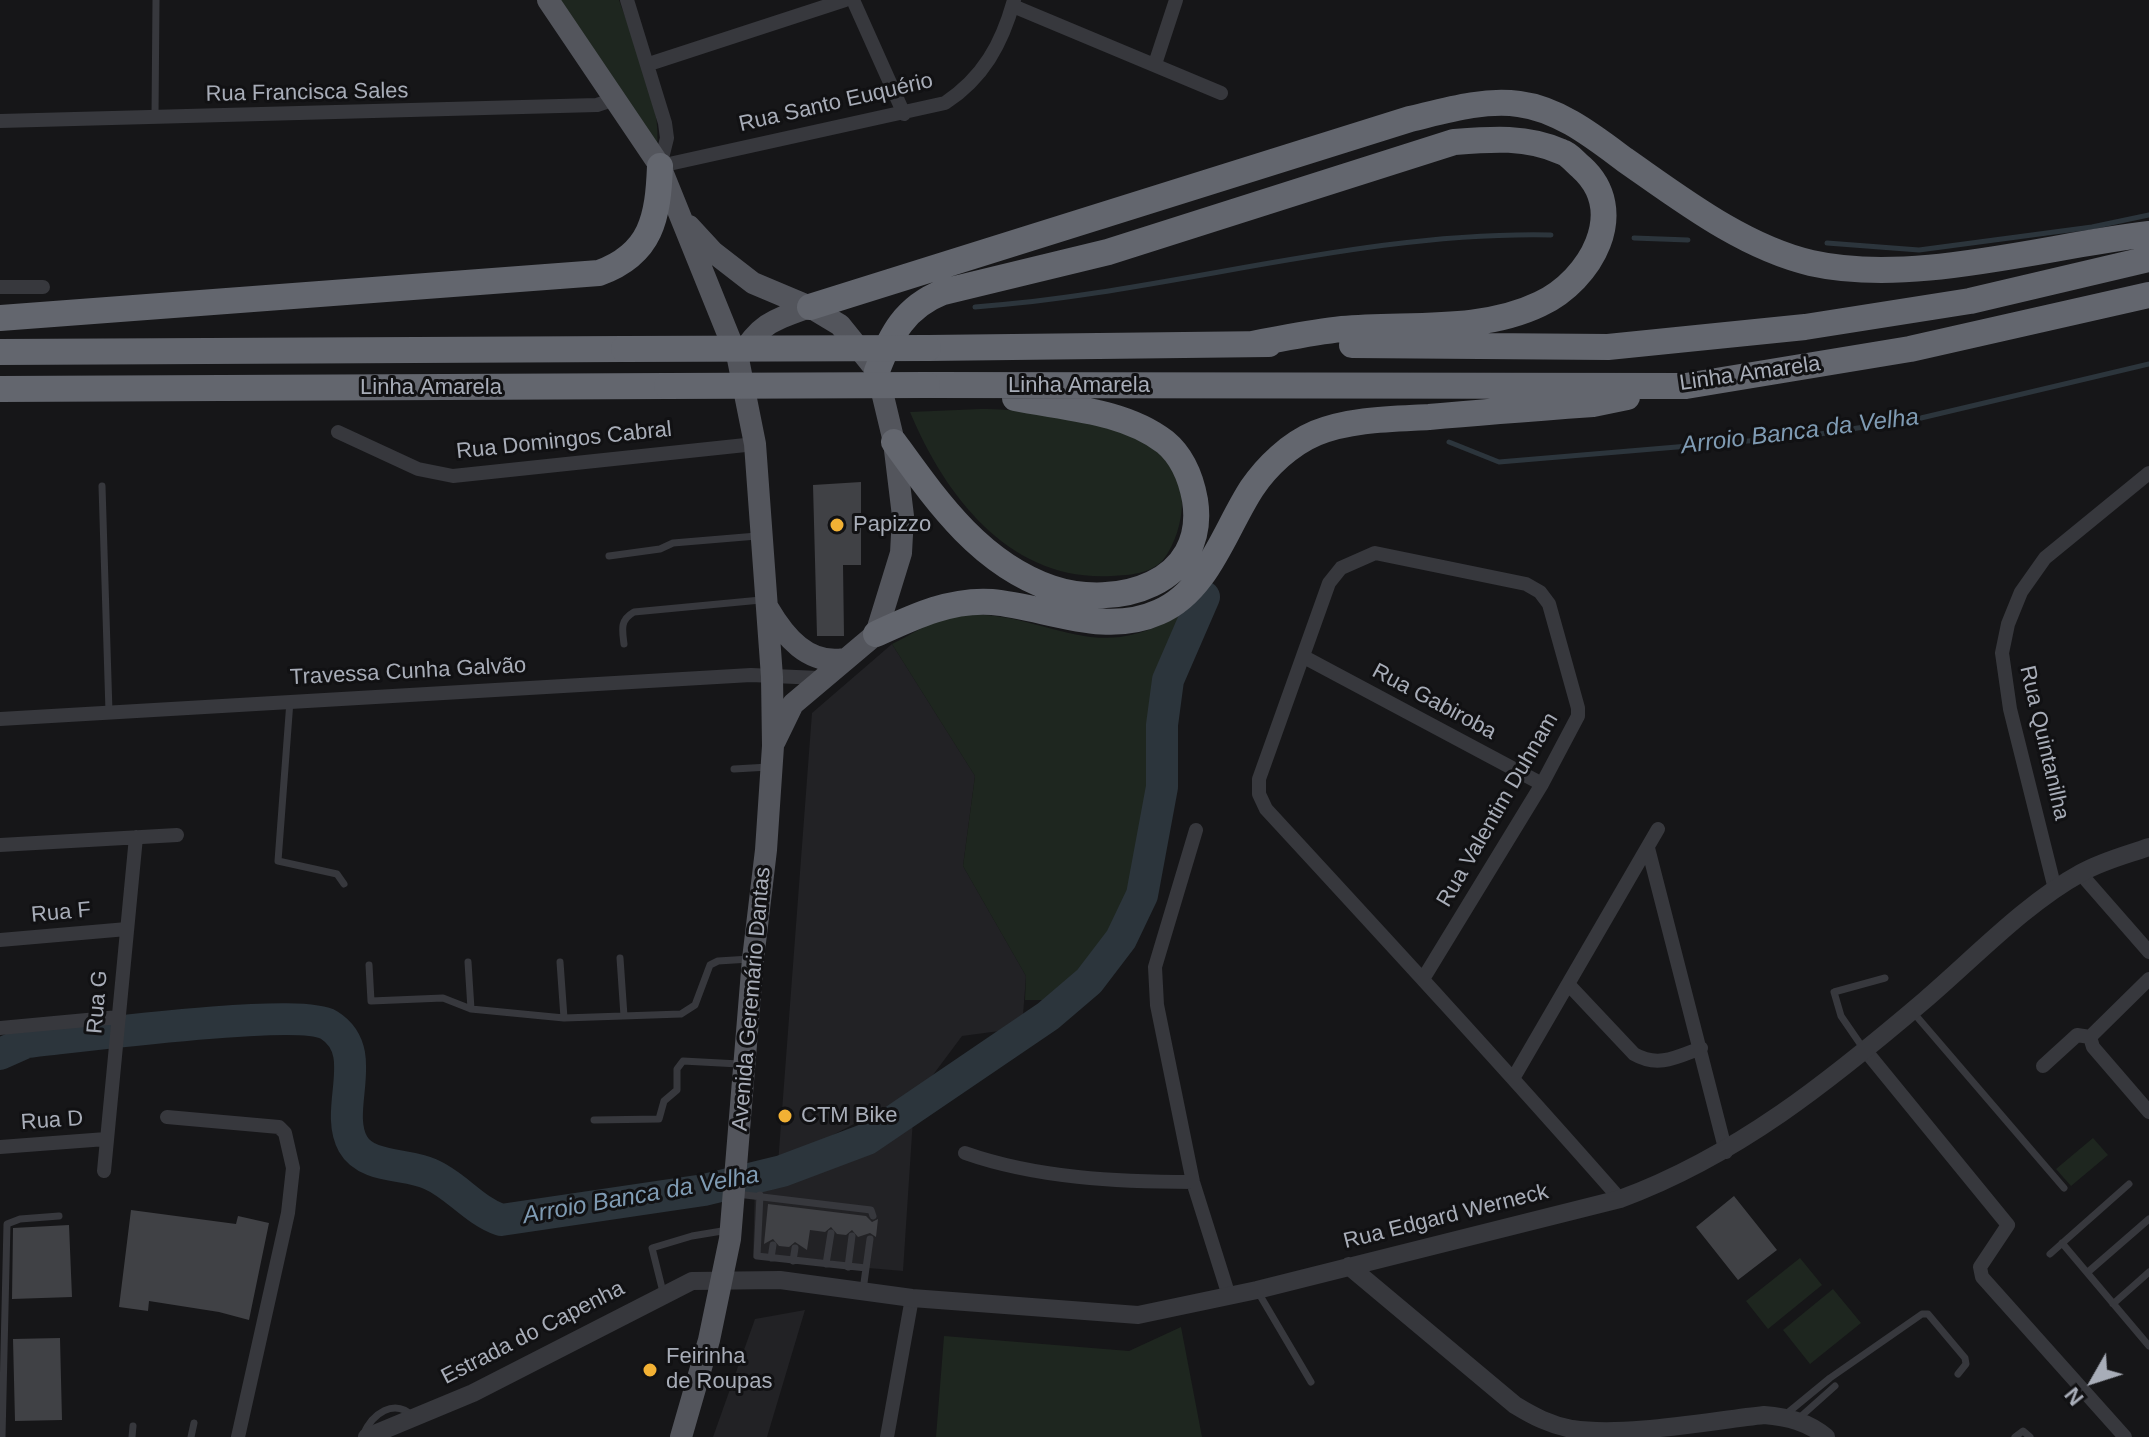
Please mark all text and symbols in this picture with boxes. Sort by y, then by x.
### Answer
street label: Rua Santo Euquério [736,68,936,138]
street label: Rua Francisca Sales [205,78,409,108]
street label: Linha Amarela [1678,351,1822,397]
street label: Linha Amarela [1008,373,1150,399]
street label: Linha Amarela [360,375,502,401]
water label: Arroio Banca da Velha [1680,403,1920,461]
street label: Rua Domingos Cabral [455,417,673,465]
place label: Papizzo [853,512,931,538]
marker: Papizzo [828,516,846,534]
street label: Travessa Cunha Galvão [289,653,527,691]
street label: Rua Gabiroba [1367,658,1501,746]
street label: Rua Quintanilha [2013,663,2075,823]
street label: Rua Valentim Duhnam [1432,708,1564,912]
street label: Avenida Geremário Dantas [727,866,777,1132]
street label: Rua F [30,897,92,929]
street label: Rua G [82,969,114,1035]
place label: CTM Bike [801,1103,898,1129]
street label: Rua D [20,1106,84,1136]
marker: CTM Bike [776,1107,794,1125]
water label: Arroio Banca da Velha [521,1161,761,1231]
street label: Rua Edgard Werneck [1341,1179,1551,1255]
street label: Estrada do Capenha [437,1275,629,1391]
north arrow [2053,1341,2133,1421]
place label: Feirinha de Roupas [666,1344,772,1396]
marker: Feirinha de Roupas [641,1361,659,1379]
text: N [2059,1382,2089,1410]

